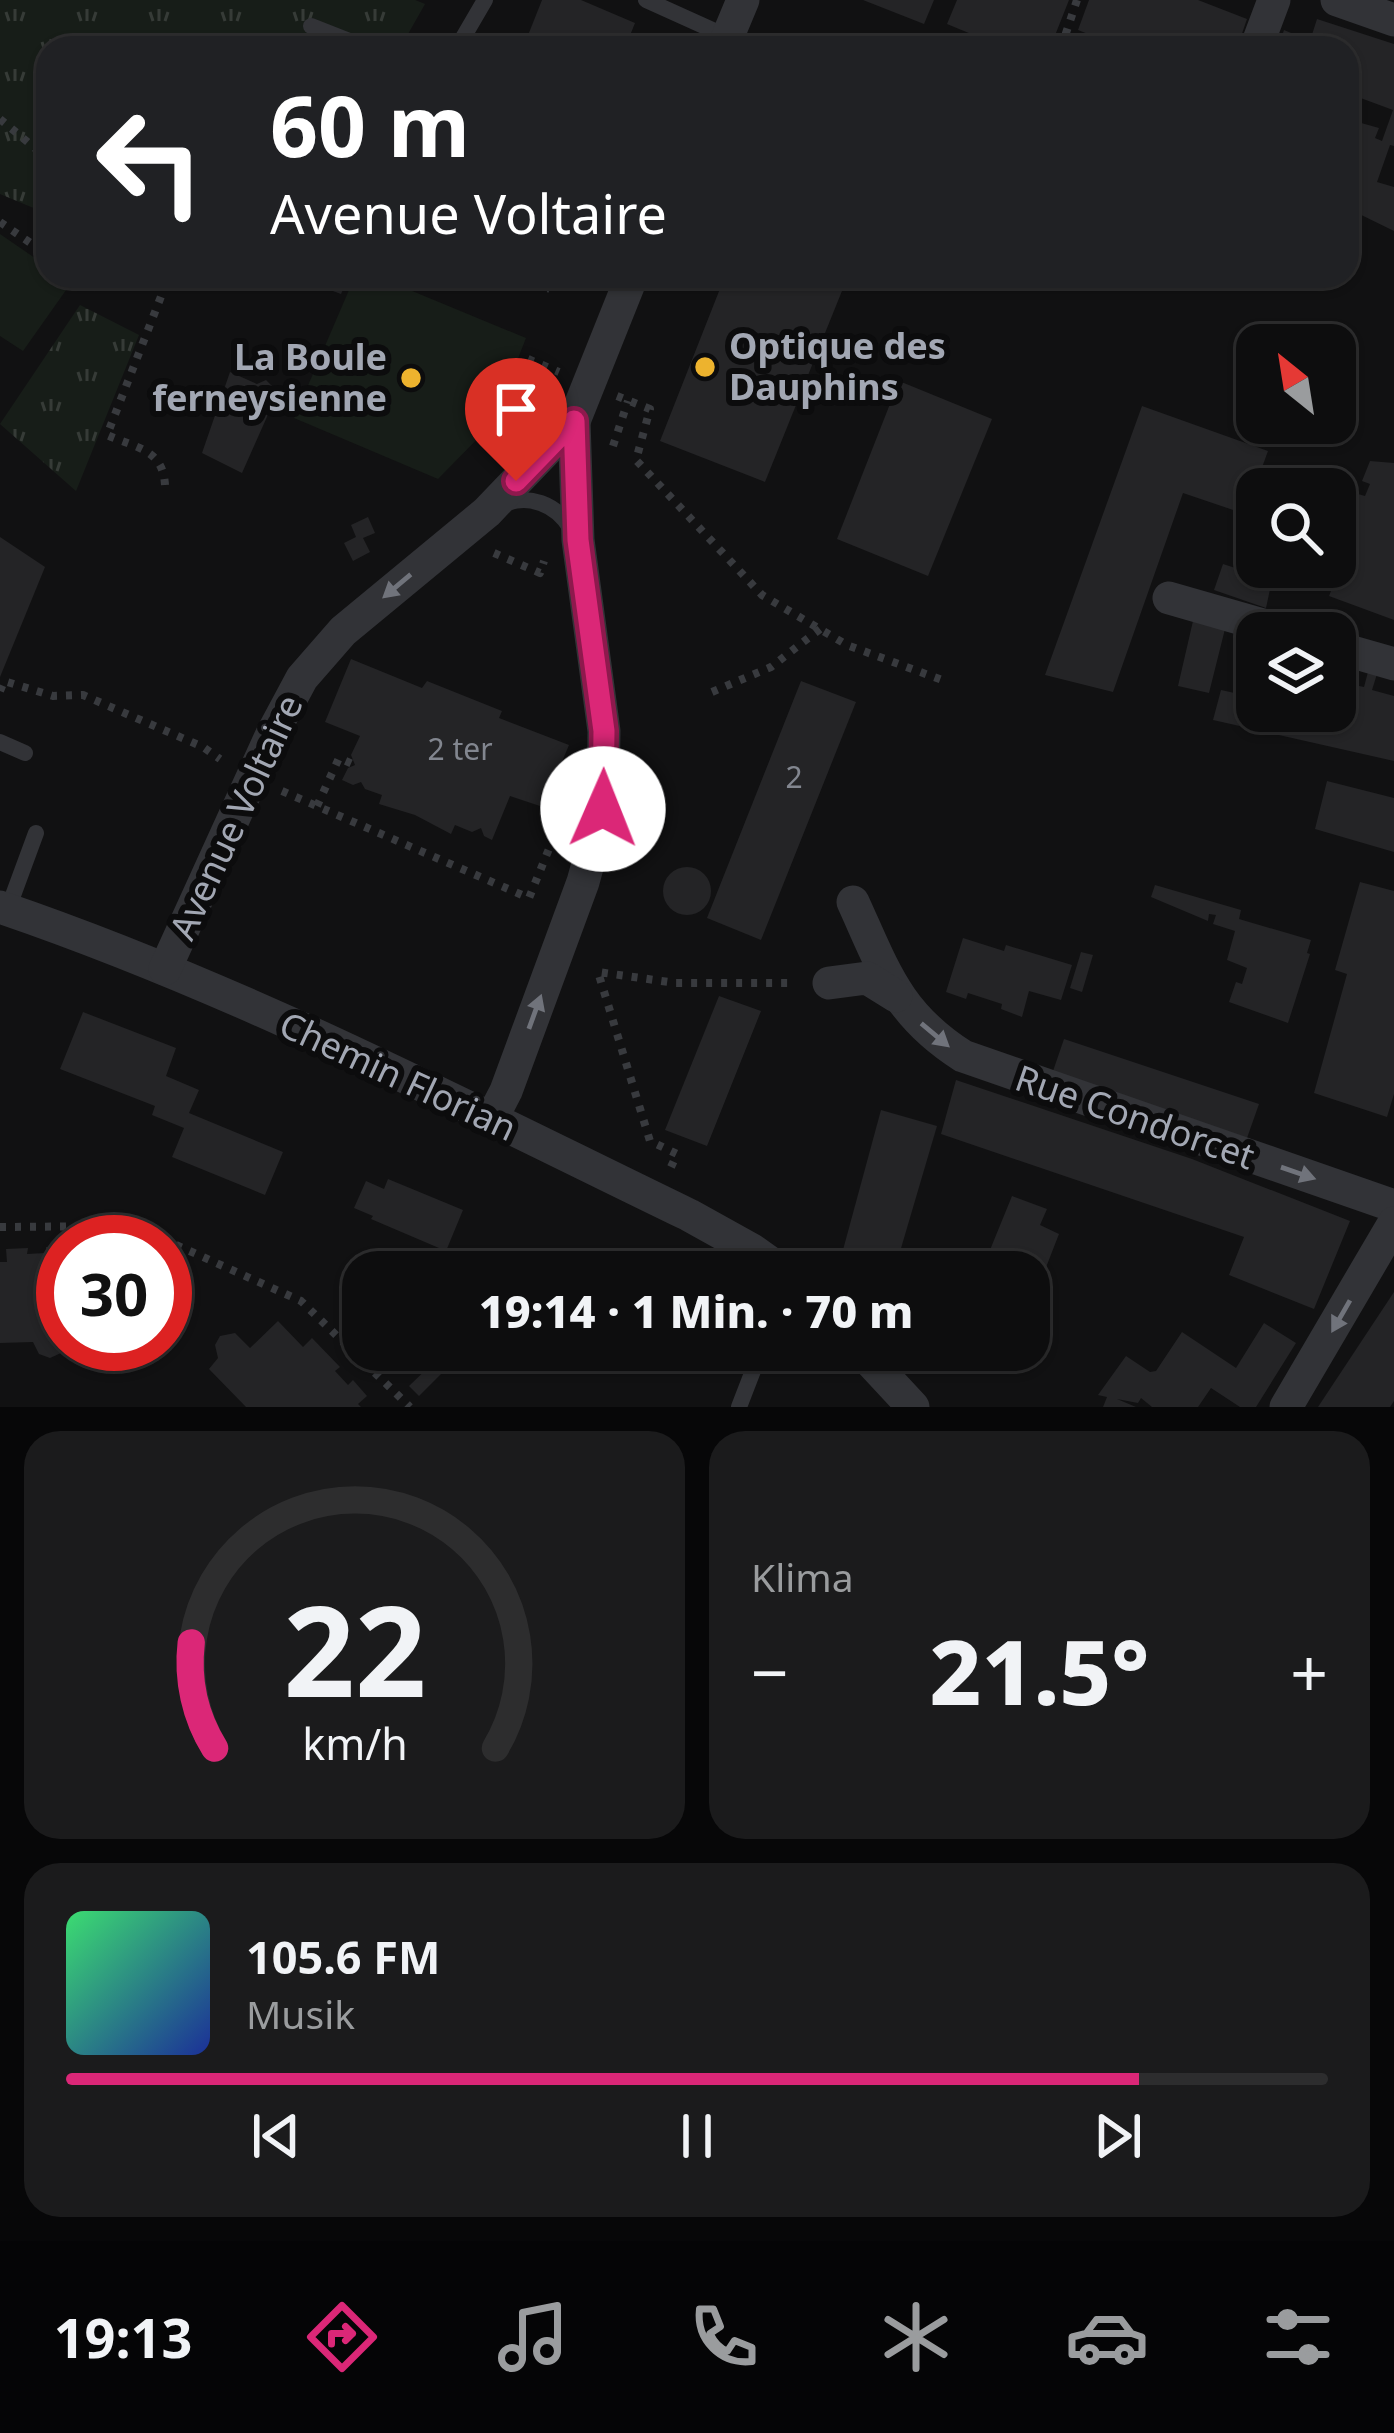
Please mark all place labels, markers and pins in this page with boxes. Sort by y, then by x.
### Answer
place label: Optique des Dauphins [729,321,946,411]
place label: La Boule ferneysienne [152,332,387,422]
marker: Optique des Dauphins [692,354,718,380]
pin [465,358,567,481]
marker: La Boule ferneysienne [398,365,424,391]

